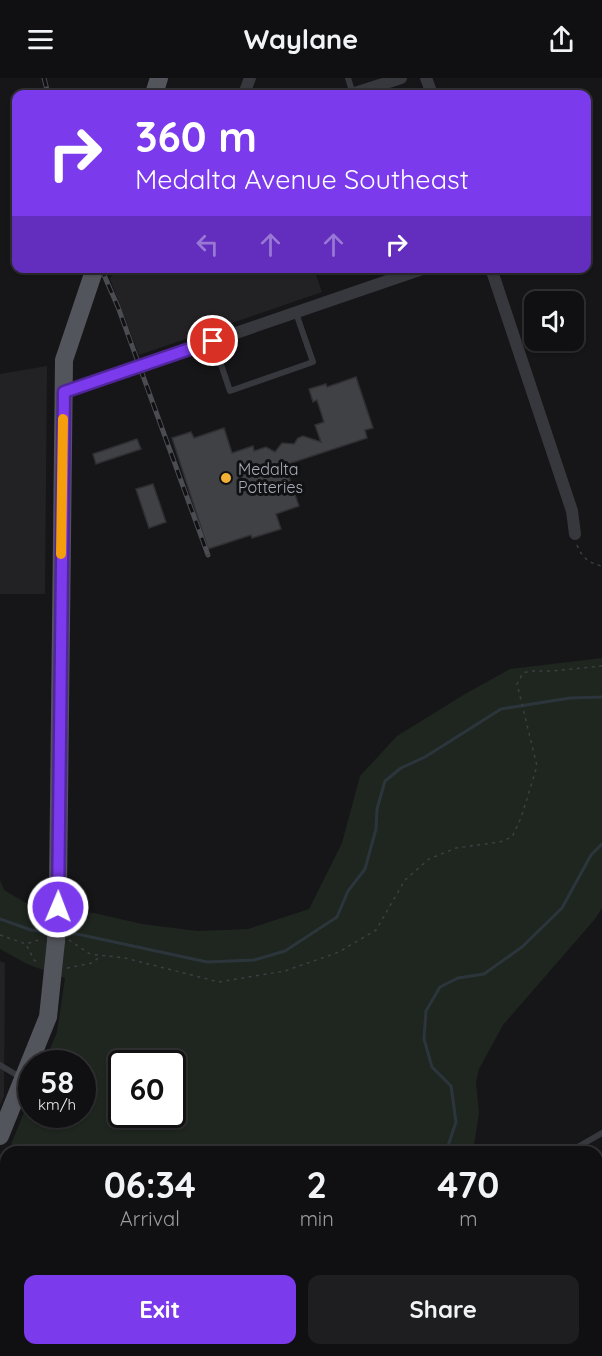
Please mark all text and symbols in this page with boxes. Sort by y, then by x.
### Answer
text: Waylane [244,22,358,56]
icon: menu [24,23,57,56]
icon: share [545,23,578,56]
text: 360 m [135,110,257,163]
icon: right [36,114,114,192]
text: Medalta Avenue Southeast [135,162,469,196]
icon: left [191,228,224,261]
icon: ahead [254,228,287,261]
icon: ahead [317,228,350,261]
icon: right [380,228,413,261]
map controls [524,291,584,351]
button: sound [524,291,584,351]
pin [187,315,238,366]
icon: arrive [196,324,229,357]
place label: Medalta Potteries [238,459,303,497]
marker: Medalta Potteries [219,471,233,485]
position arrow [26,875,90,939]
speed limit sign: 60 [108,1050,186,1128]
text: 58 [40,1063,74,1101]
text: km/h [38,1095,76,1114]
text: 06:34 [104,1162,196,1207]
text: 2 [306,1162,327,1207]
text: 470 [437,1162,499,1207]
text: Arrival [120,1206,180,1231]
text: min [300,1206,334,1231]
text: m [459,1206,477,1231]
button: Exit [24,1275,296,1344]
button: Share [308,1275,579,1344]

